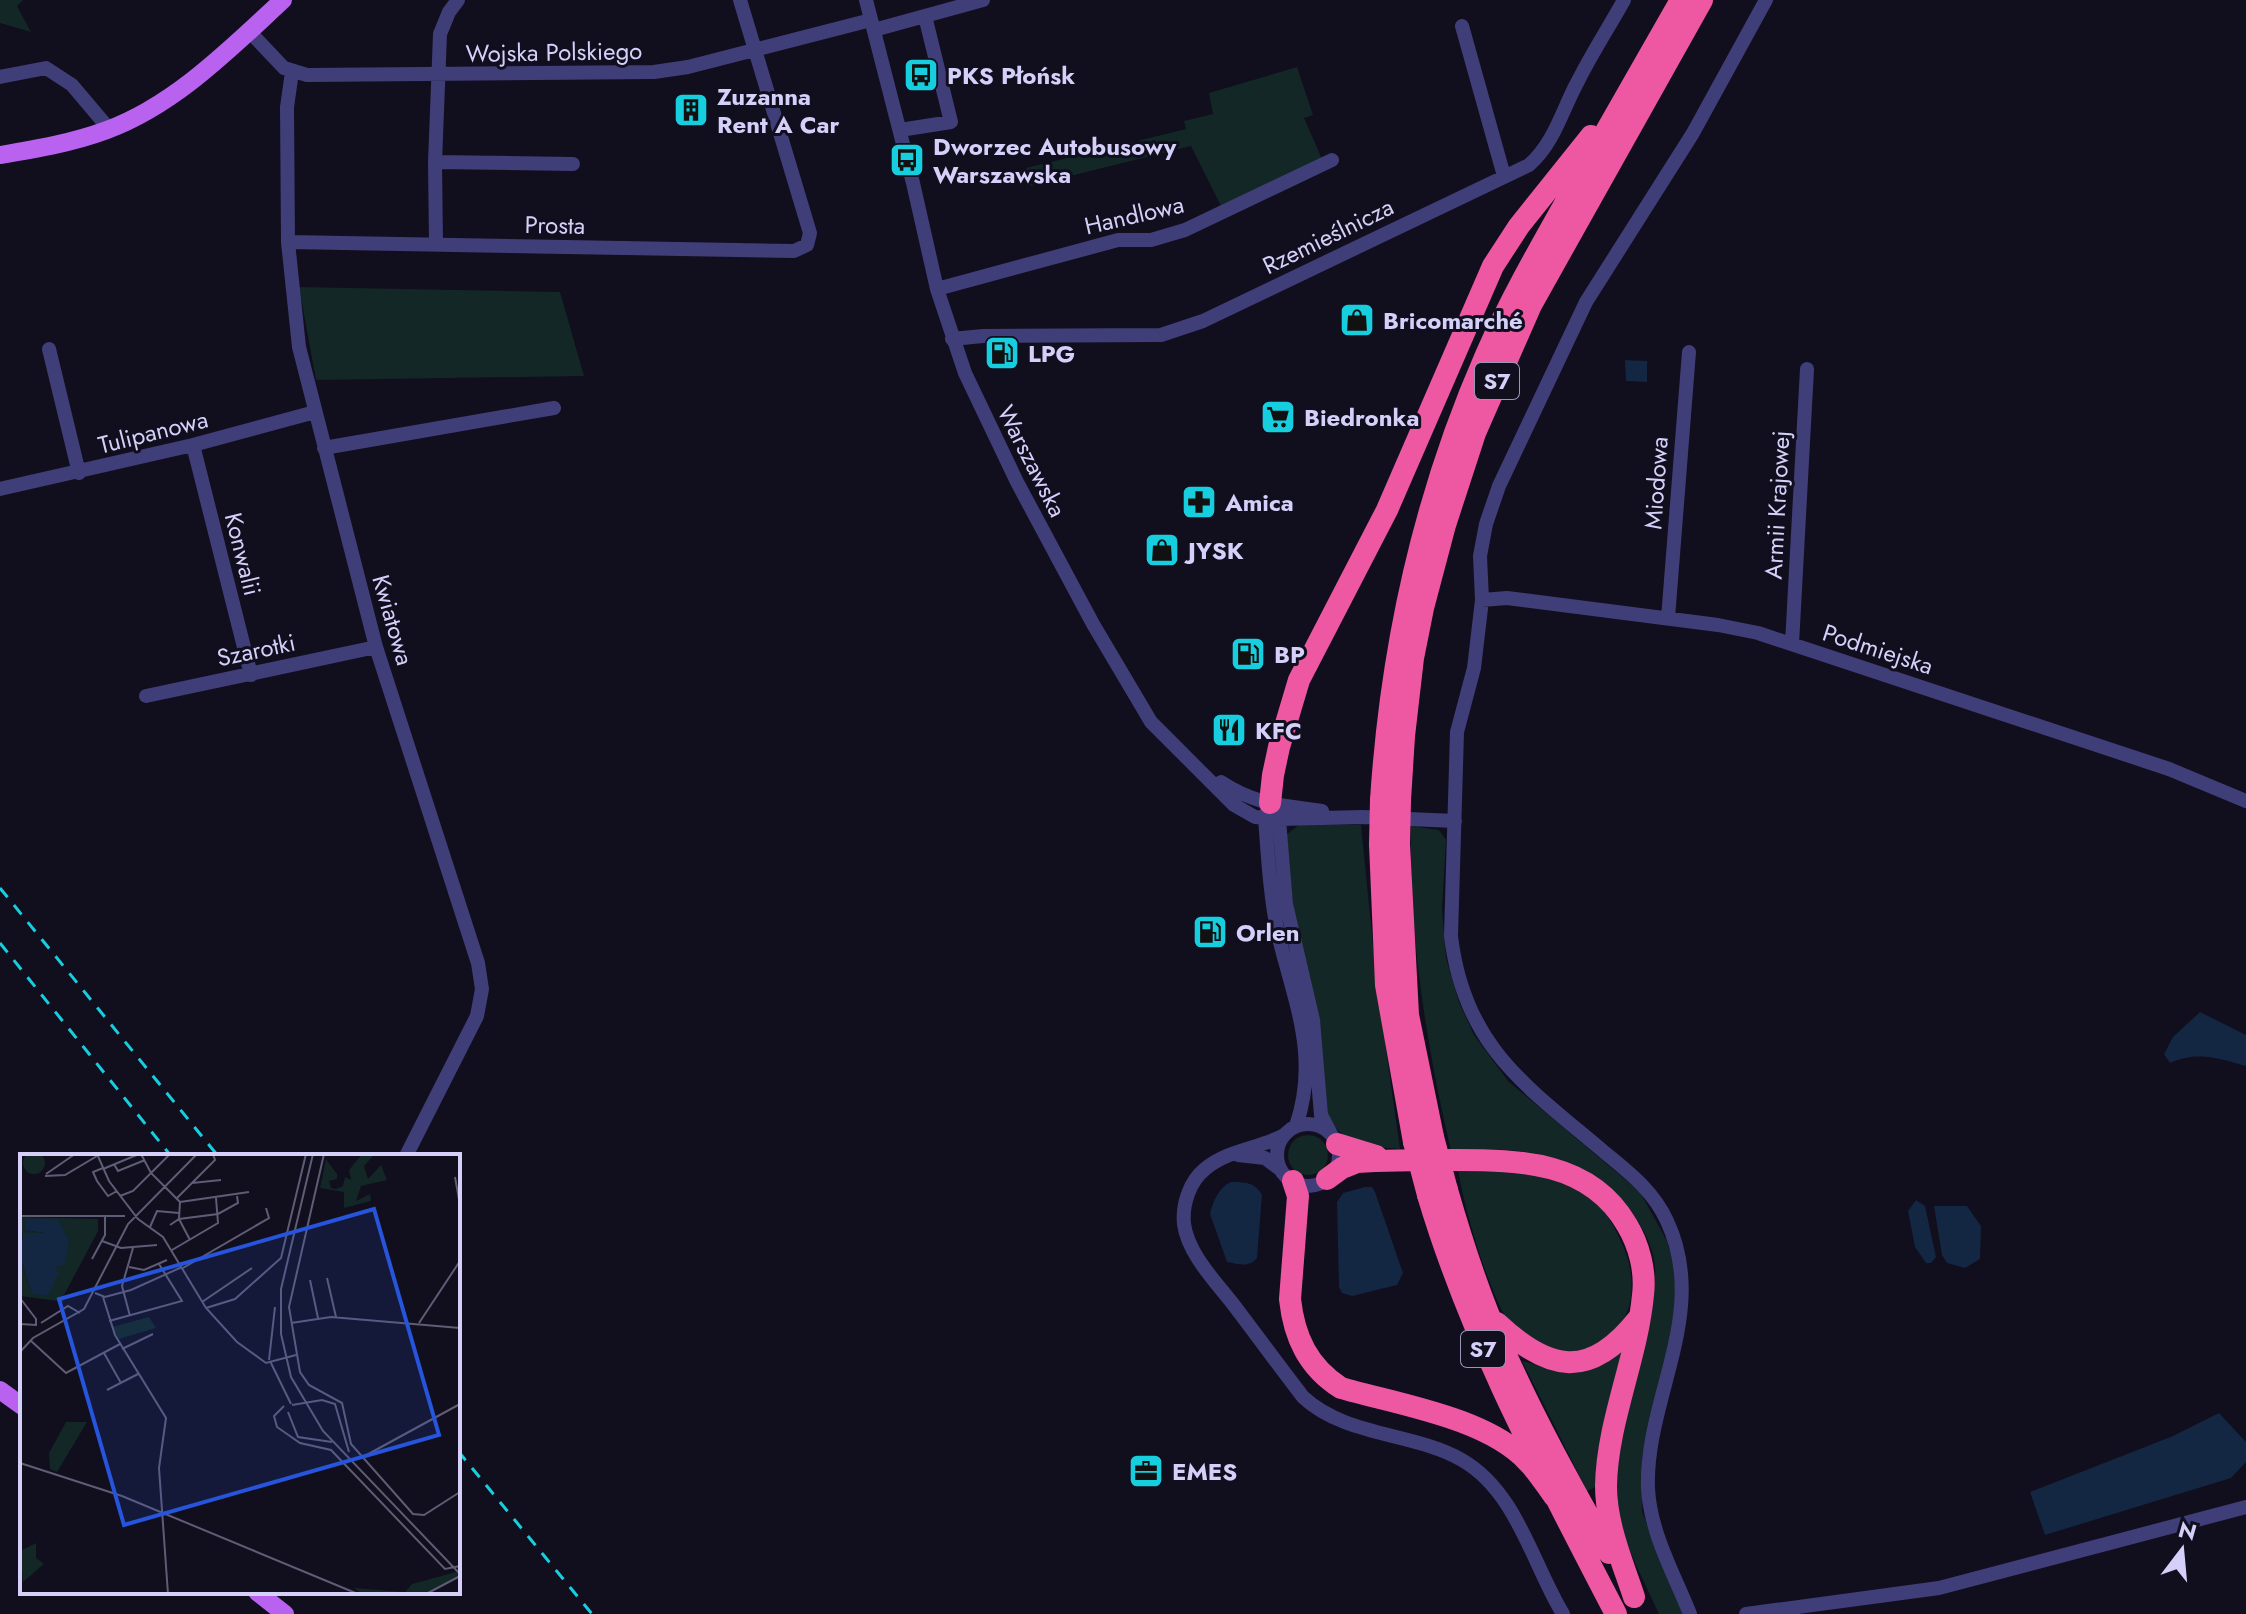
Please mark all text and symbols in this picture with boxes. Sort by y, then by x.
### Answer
street label: Wojska Polskiego [465,33,643,71]
bus stop icon: PKS Płońsk [902,56,940,94]
place label: PKS Płońsk [947,58,1075,93]
place label: Zuzanna Rent A Car [717,79,840,142]
building icon: Zuzanna Rent A Car [672,91,710,129]
place label: Dworzec Autobusowy Warszawska [933,129,1177,192]
bus stop icon: Dworzec Autobusowy Warszawska [888,141,926,179]
street label: Handlowa [1081,187,1187,243]
street label: Rzemieślnicza [1257,189,1399,283]
street label: Prosta [524,207,586,243]
shop icon: Bricomarché [1338,301,1376,339]
place label: Bricomarché [1383,303,1523,338]
fuel station icon: LPG [983,334,1021,372]
place label: LPG [1028,336,1075,371]
road number: S7 [1475,363,1519,399]
supermarket icon: Biedronka [1259,398,1297,436]
street label: Warszawska [989,399,1075,523]
place label: Biedronka [1304,400,1419,435]
street label: Tulipanowa [94,401,212,463]
street label: Armii Krajowej [1756,430,1798,580]
street label: Miodowa [1635,435,1677,531]
pharmacy icon: Amica [1180,483,1218,521]
place label: Amica [1224,485,1294,520]
street label: Konwalii [216,509,270,599]
shop icon: JYSK [1143,531,1181,569]
place label: JYSK [1184,533,1244,568]
street label: Kwiatowa [363,571,423,669]
street label: Podmiejska [1818,615,1938,683]
street label: Szarotki [214,625,298,675]
fuel station icon: BP [1229,635,1267,673]
place label: BP [1274,637,1305,672]
restaurant icon: KFC [1210,711,1248,749]
place label: KFC [1255,713,1302,748]
fuel station icon: Orlen [1191,913,1229,951]
place label: Orlen [1236,915,1300,950]
inset map [20,1154,460,1594]
road number: S7 [1461,1331,1505,1367]
office icon: EMES [1127,1452,1165,1490]
place label: EMES [1172,1454,1237,1489]
north arrow [2142,1510,2222,1590]
text: N [2175,1513,2200,1549]

